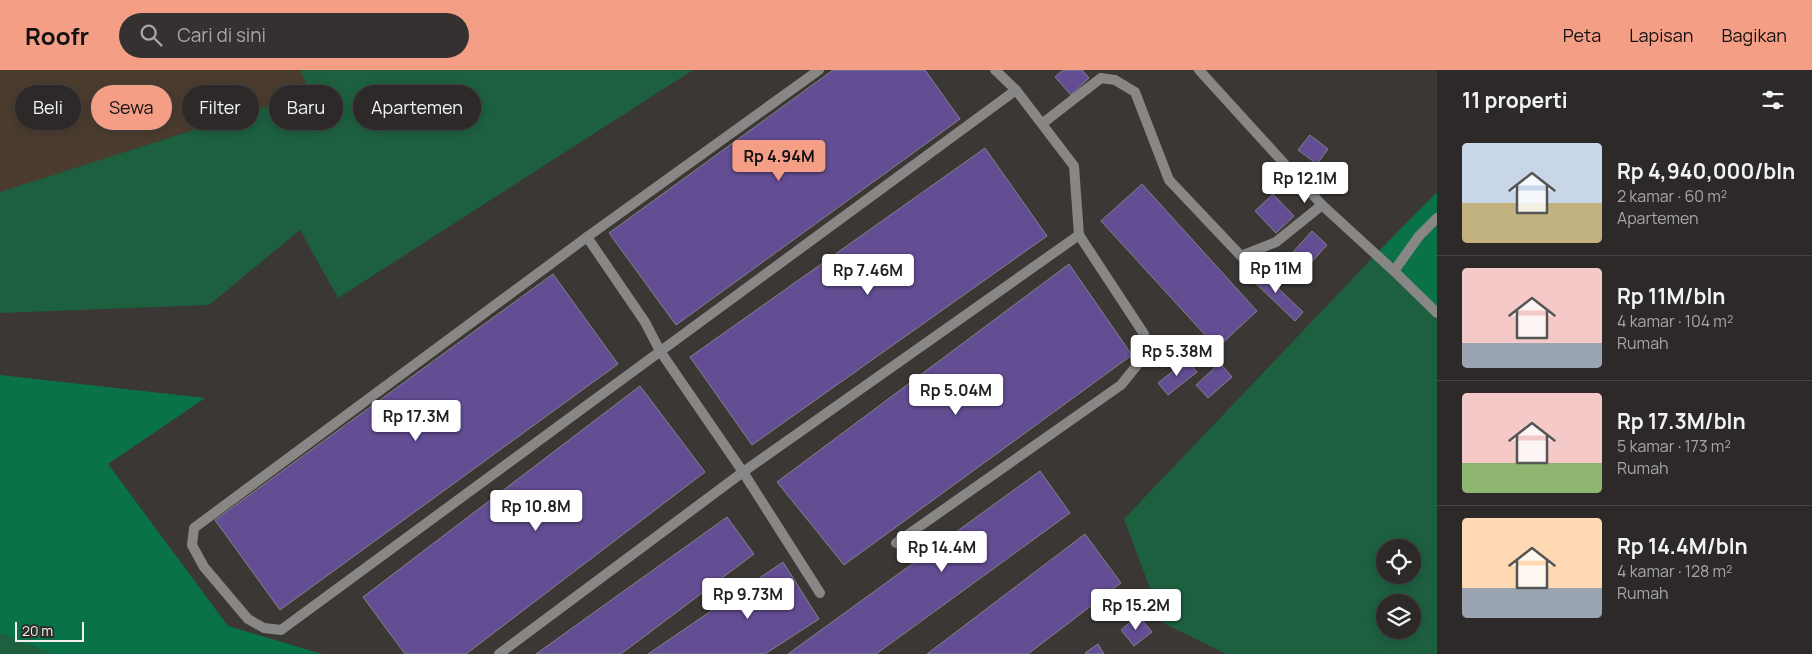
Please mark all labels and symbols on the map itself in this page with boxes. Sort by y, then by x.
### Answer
pin: Rp 4.94M [727,140,831,182]
pin: Rp 12.1M [1253,162,1357,204]
pin: Rp 11M [1235,252,1317,294]
pin: Rp 7.46M [816,254,920,296]
pin: Rp 5.38M [1125,334,1229,377]
pin: Rp 5.04M [904,374,1008,416]
pin: Rp 17.3M [364,400,468,442]
pin: Rp 10.8M [484,490,588,532]
pin: Rp 14.4M [890,530,994,573]
pin: Rp 9.73M [696,578,800,620]
pin: Rp 15.2M [1084,588,1188,631]
scale bar [15,619,84,642]

